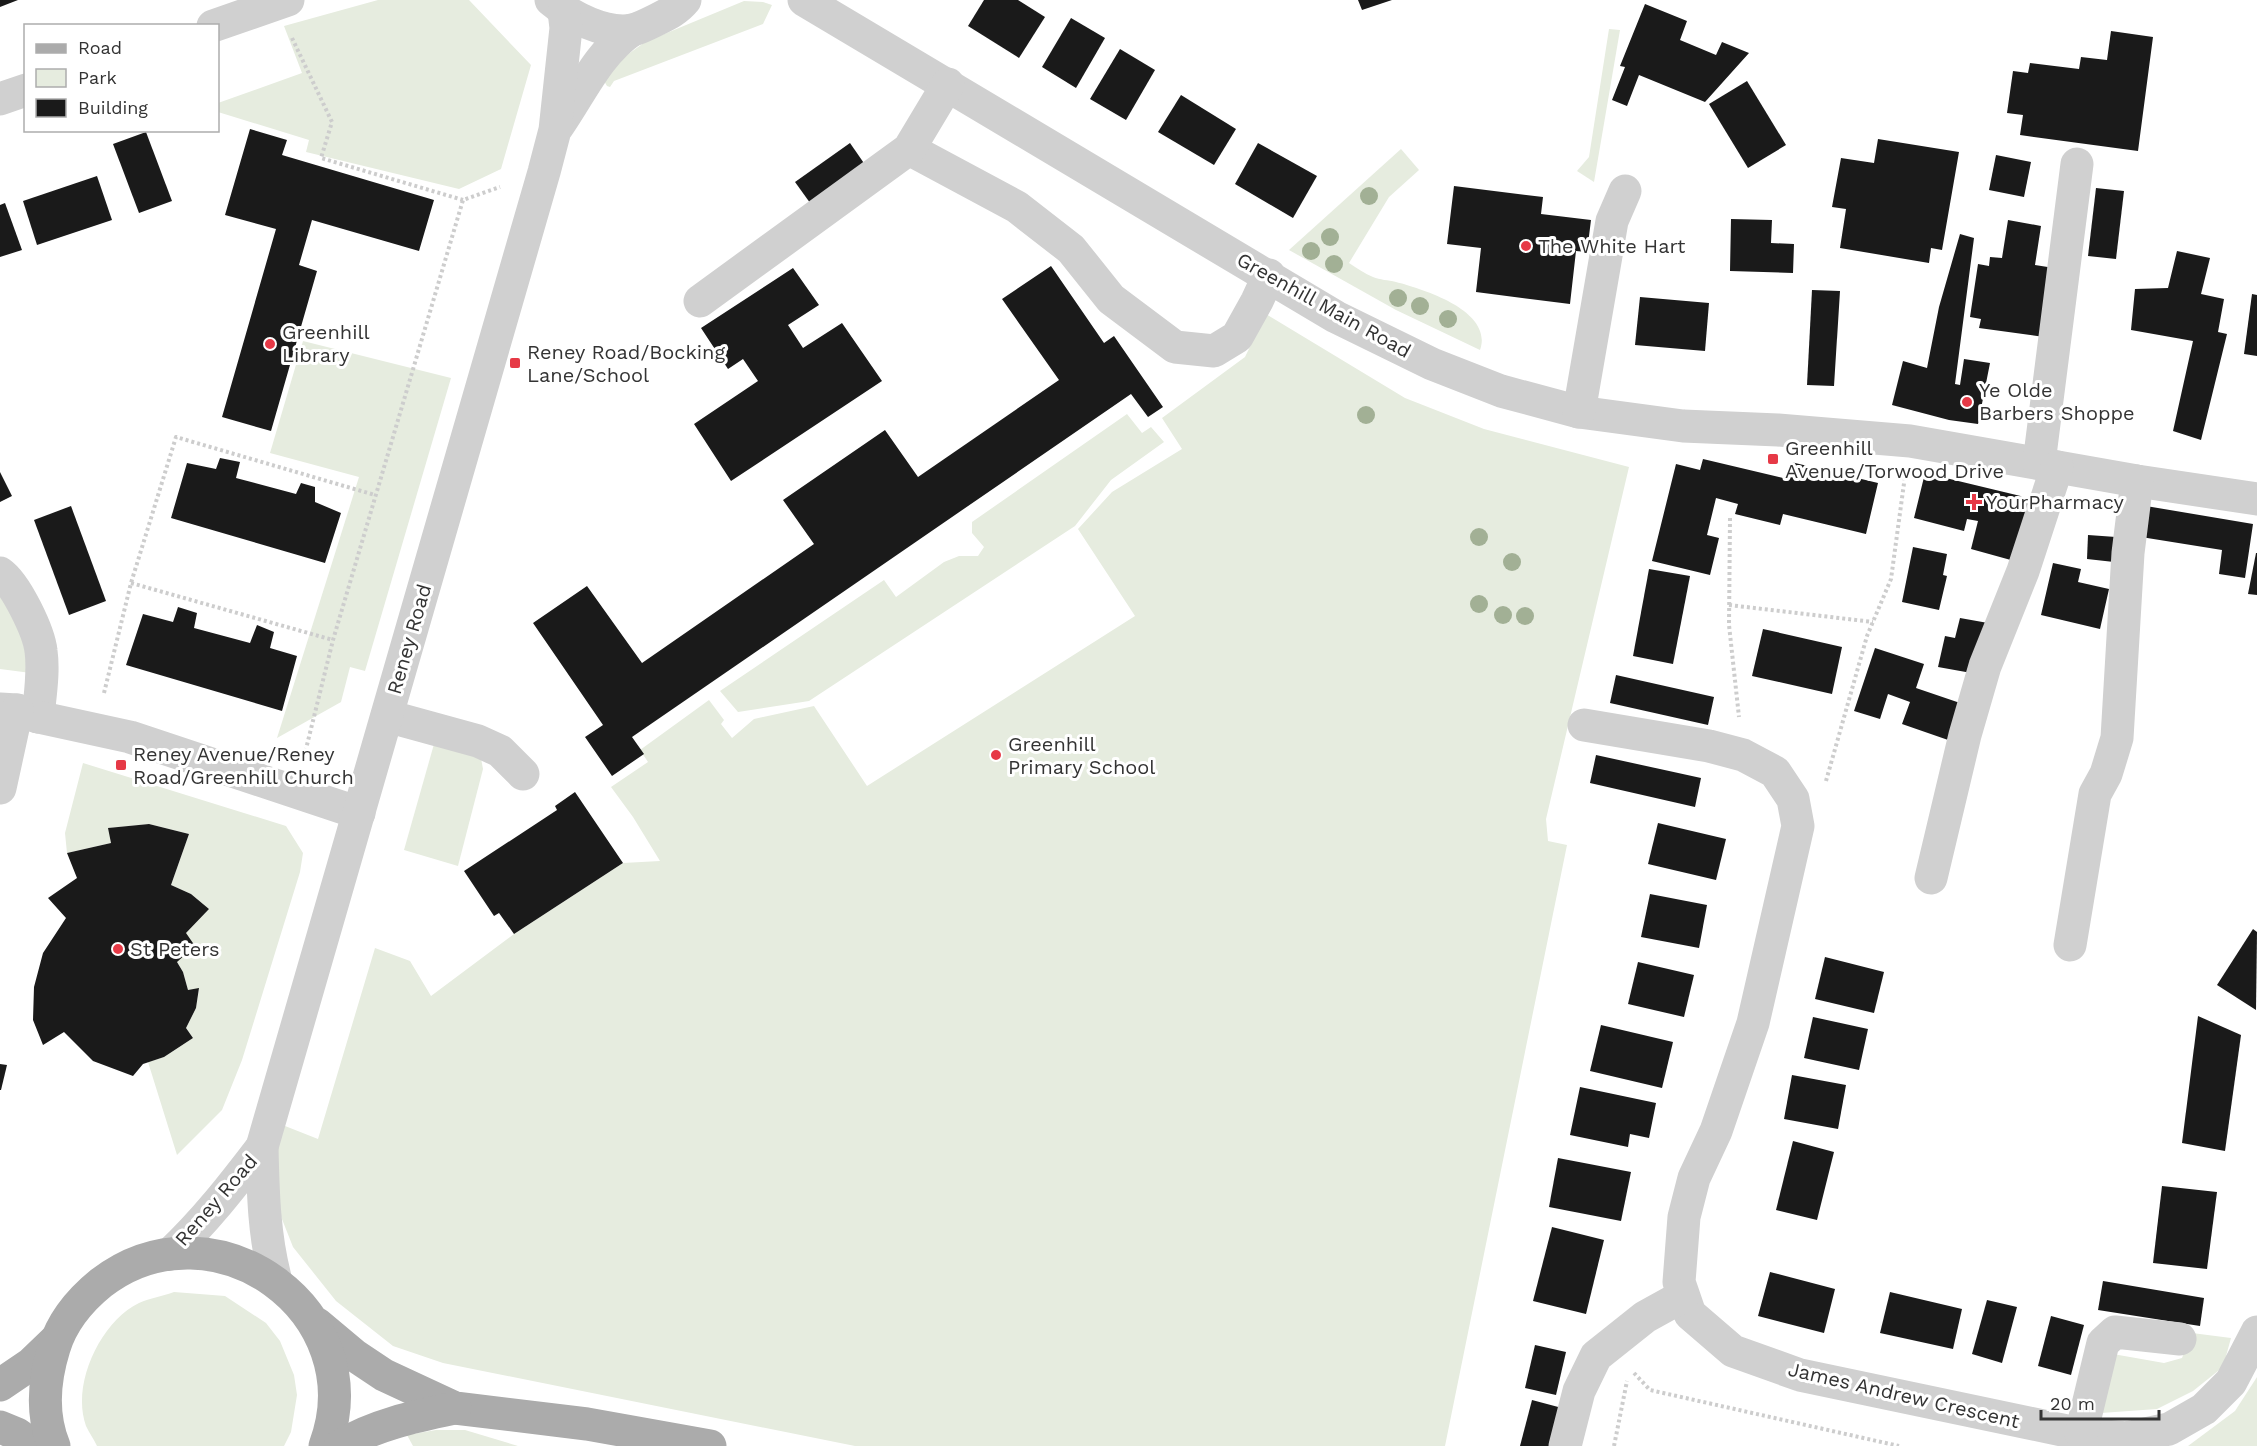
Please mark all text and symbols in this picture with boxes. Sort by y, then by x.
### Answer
legend [24,24,219,132]
text: Road [78,37,122,58]
text: Park [78,67,117,88]
text: Building [78,97,148,118]
place label: The White Hart [1538,234,1686,258]
marker: The White Hart [1519,239,1533,253]
street label: Greenhill Main Road [1233,247,1415,363]
place label: Greenhill Library [282,320,370,367]
marker: Greenhill Library [263,337,277,351]
place label: Reney Road/Bocking Lane/School [527,340,725,387]
marker: Reney Road/Bocking Lane/School [508,356,522,370]
place label: Ye Olde Barbers Shoppe [1979,378,2135,425]
marker: Ye Olde Barbers Shoppe [1960,395,1974,409]
place label: Greenhill Avenue/Torwood Drive [1785,436,2004,483]
marker: Greenhill Avenue/Torwood Drive [1766,452,1780,466]
place label: YourPharmacy [1986,490,2125,514]
marker: YourPharmacy [1967,495,1981,509]
street label: Reney Road [382,581,436,697]
place label: Greenhill Primary School [1008,732,1155,779]
place label: Reney Avenue/Reney Road/Greenhill Church [133,742,354,789]
marker: Greenhill Primary School [989,748,1003,762]
marker: Reney Avenue/Reney Road/Greenhill Church [114,758,128,772]
place label: St Peters [130,937,219,961]
marker: St Peters [111,942,125,956]
street label: Reney Road [170,1149,262,1251]
street label: James Andrew Crescent [1786,1357,2023,1433]
scale bar [2041,1383,2160,1421]
text: 20 m [2050,1393,2095,1414]

